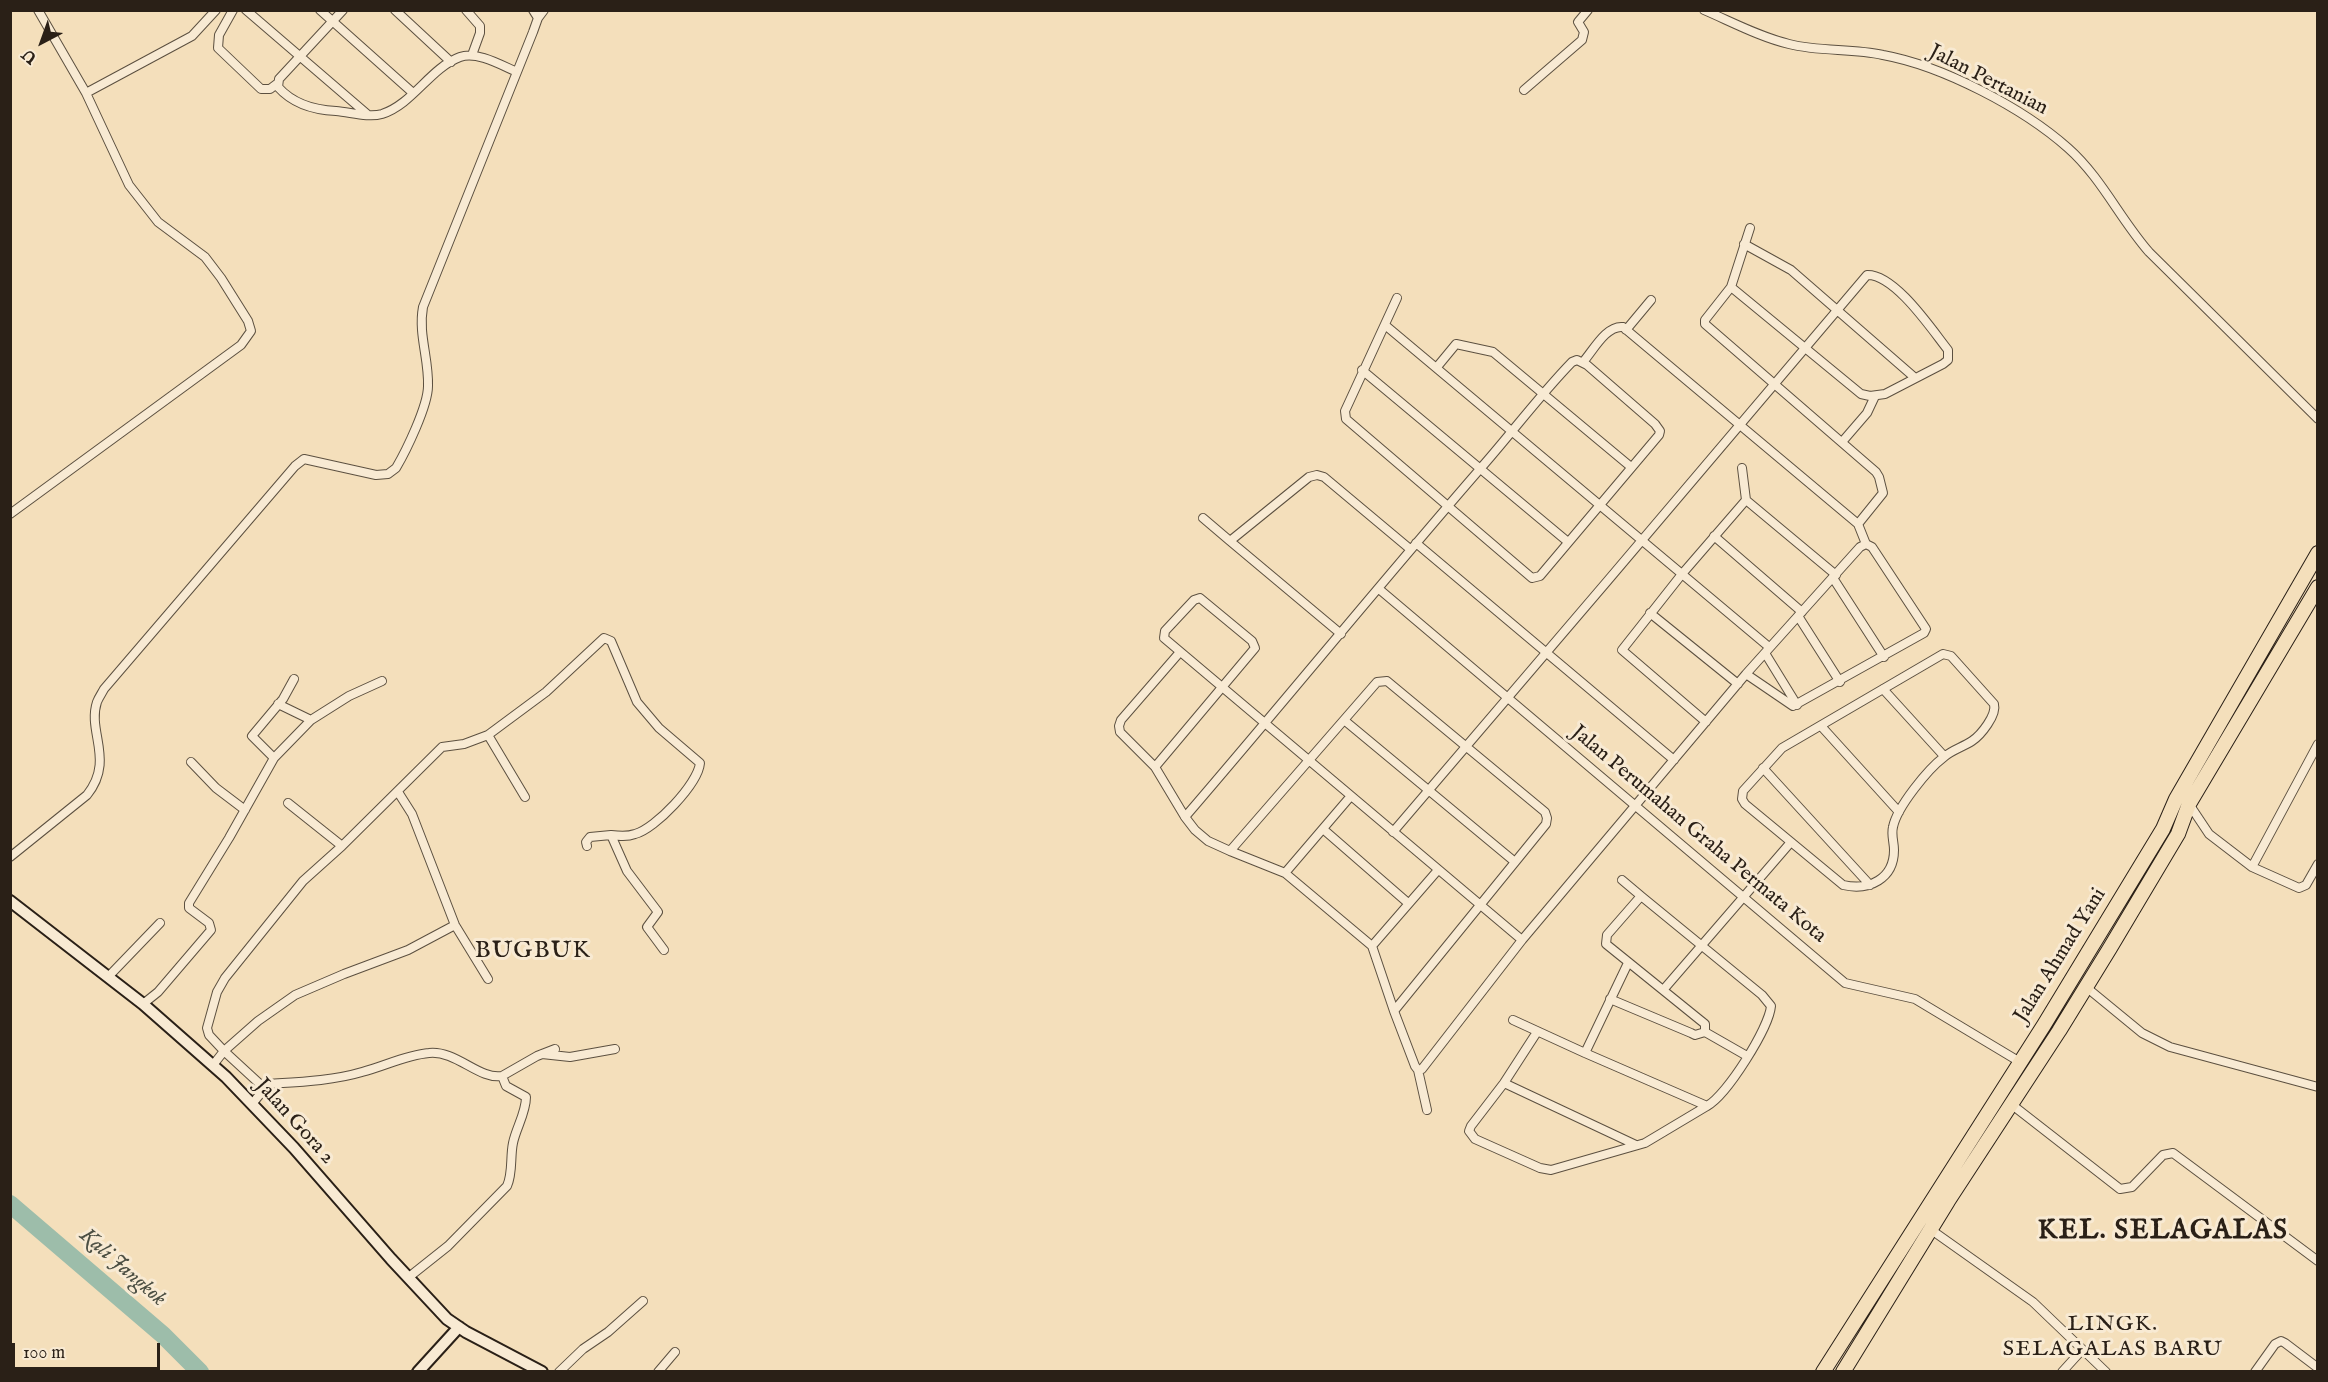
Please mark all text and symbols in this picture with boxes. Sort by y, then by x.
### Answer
north arrow [12,12,72,72]
street label: Jalan Pertanian [1924,40,2052,122]
text: U [19,44,42,68]
street label: Jalan Perumahan Graha Permata Kota [1565,721,1831,949]
street label: Jalan Ahmad Yani [2010,884,2112,1028]
district label: BUGBUK [475,938,591,966]
street label: Jalan Gora 2 [249,1074,339,1170]
district label: KEL. SELAGALAS [2038,1216,2288,1248]
water label: Kali Jangkok [73,1223,171,1313]
district label: LINGK. SELAGALAS BARU [2003,1312,2223,1364]
scale bar [15,1331,164,1369]
text: 100 m [23,1342,65,1365]

